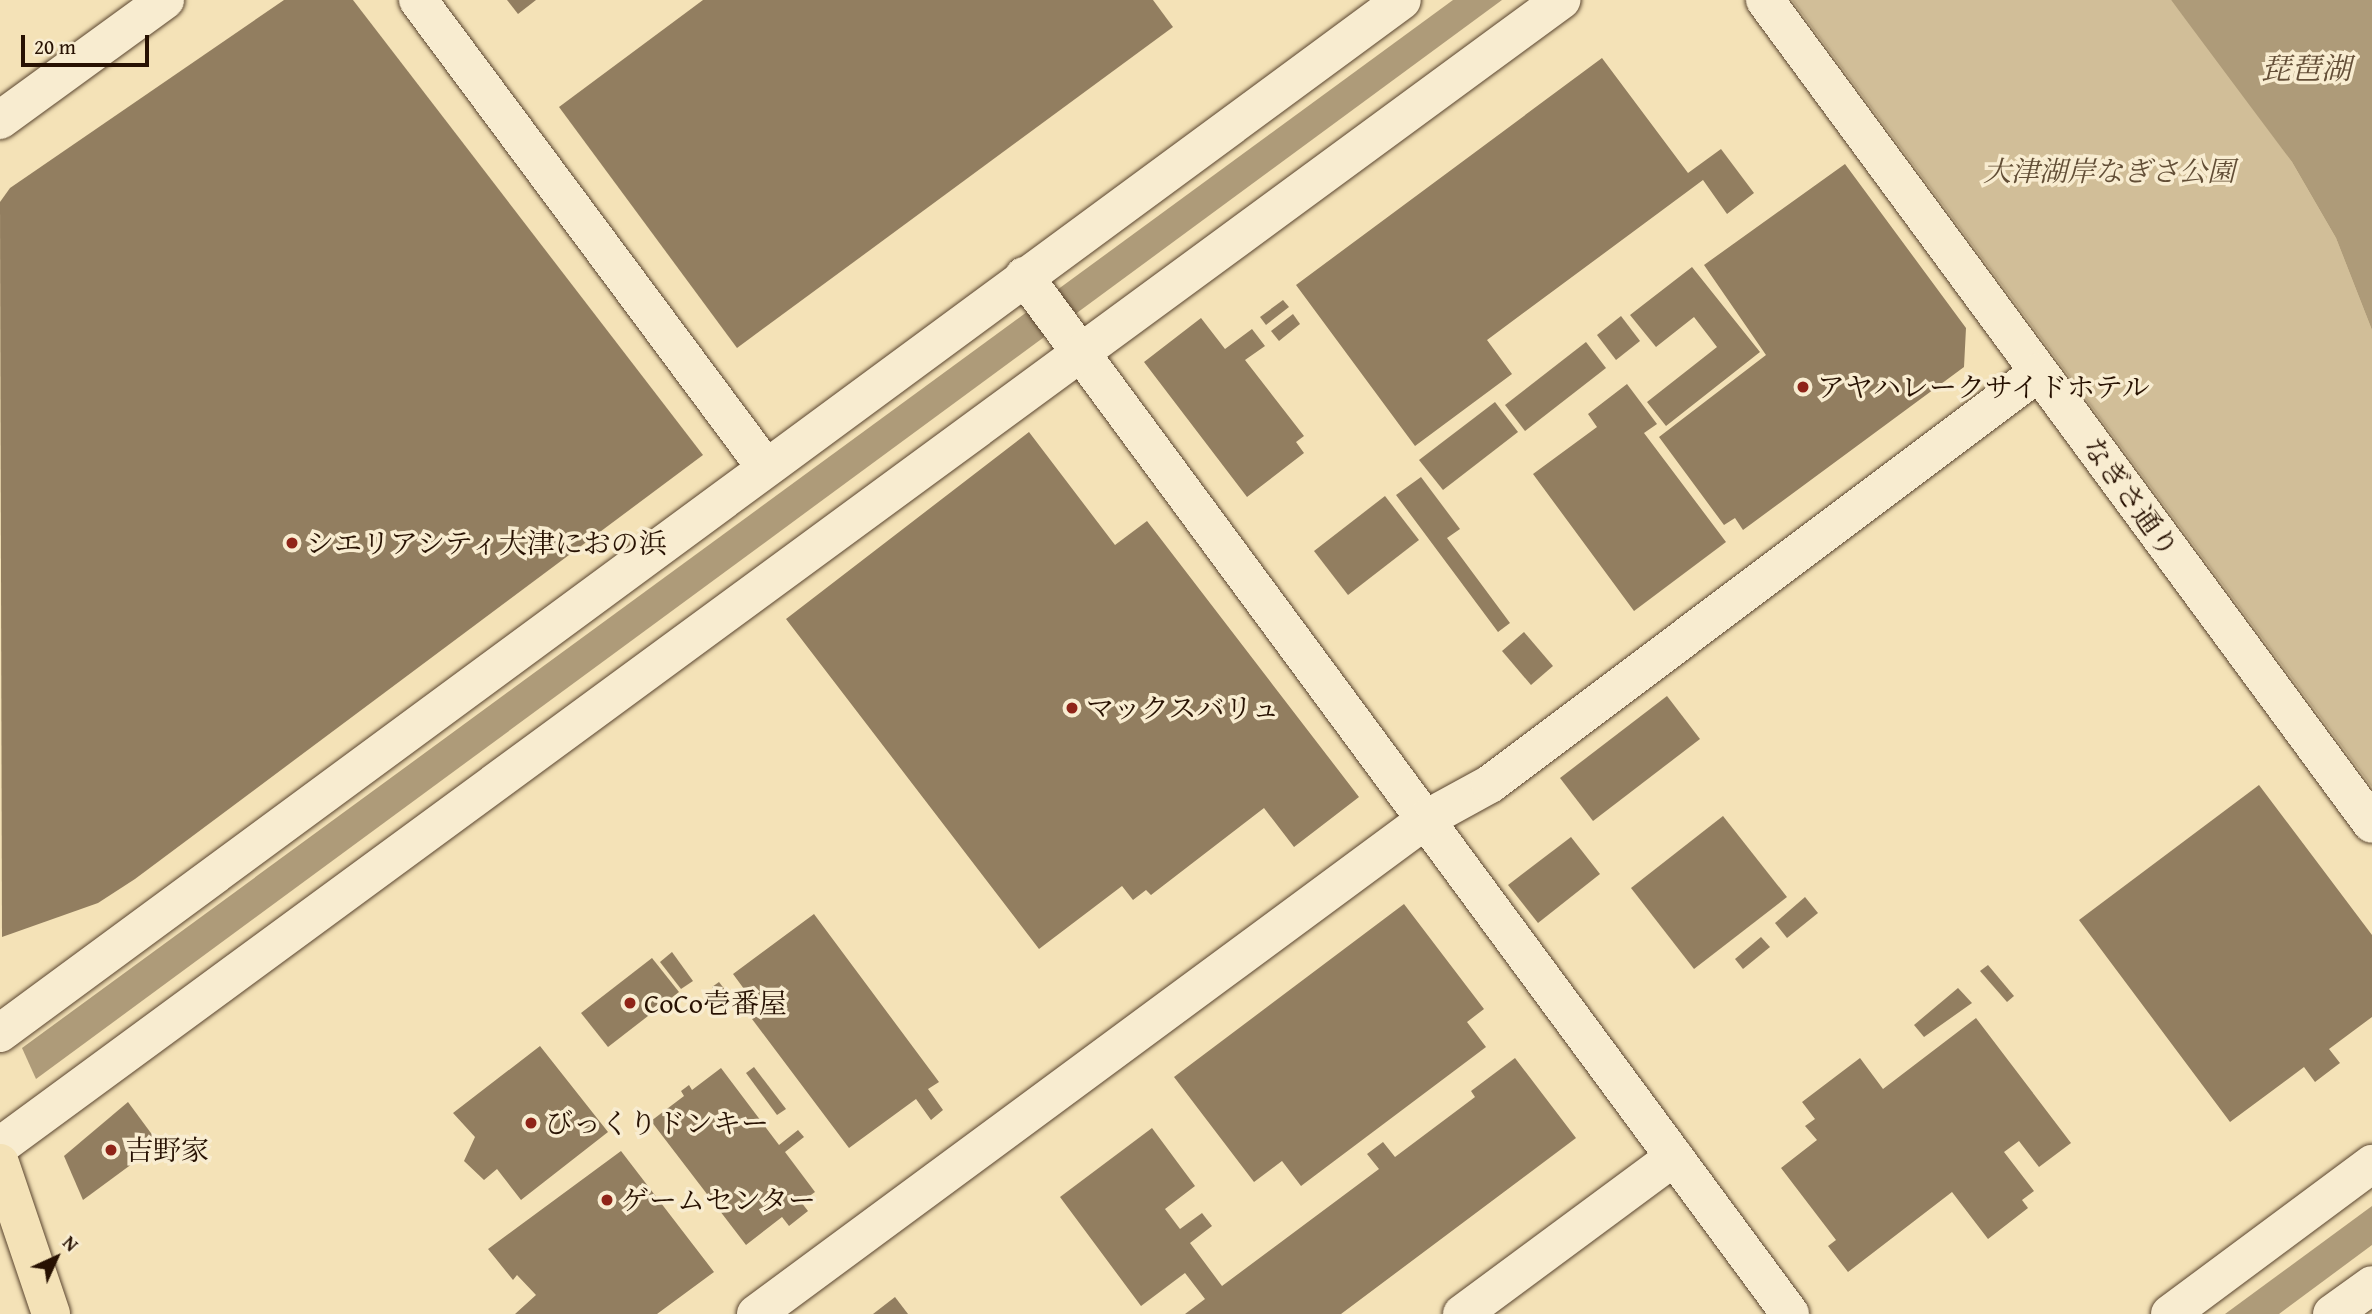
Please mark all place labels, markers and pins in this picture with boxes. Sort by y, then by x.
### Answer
place label: アヤハレークサイドホテル [1817,370,2153,404]
marker: アヤハレークサイドホテル [1795,379,1811,395]
place label: シエリアシティ大津におの浜 [306,526,670,560]
marker: シエリアシティ大津におの浜 [284,535,300,551]
place label: マックスバリュ [1086,691,1282,725]
marker: マックスバリュ [1064,700,1080,716]
place label: CoCo壱番屋 [644,986,787,1020]
marker: CoCo壱番屋 [622,995,638,1011]
place label: びっくりドンキー [545,1106,769,1140]
marker: びっくりドンキー [523,1115,539,1131]
place label: 吉野家 [125,1133,209,1167]
marker: 吉野家 [103,1142,119,1158]
place label: ゲームセンター [621,1183,817,1217]
marker: ゲームセンター [599,1192,615,1208]

